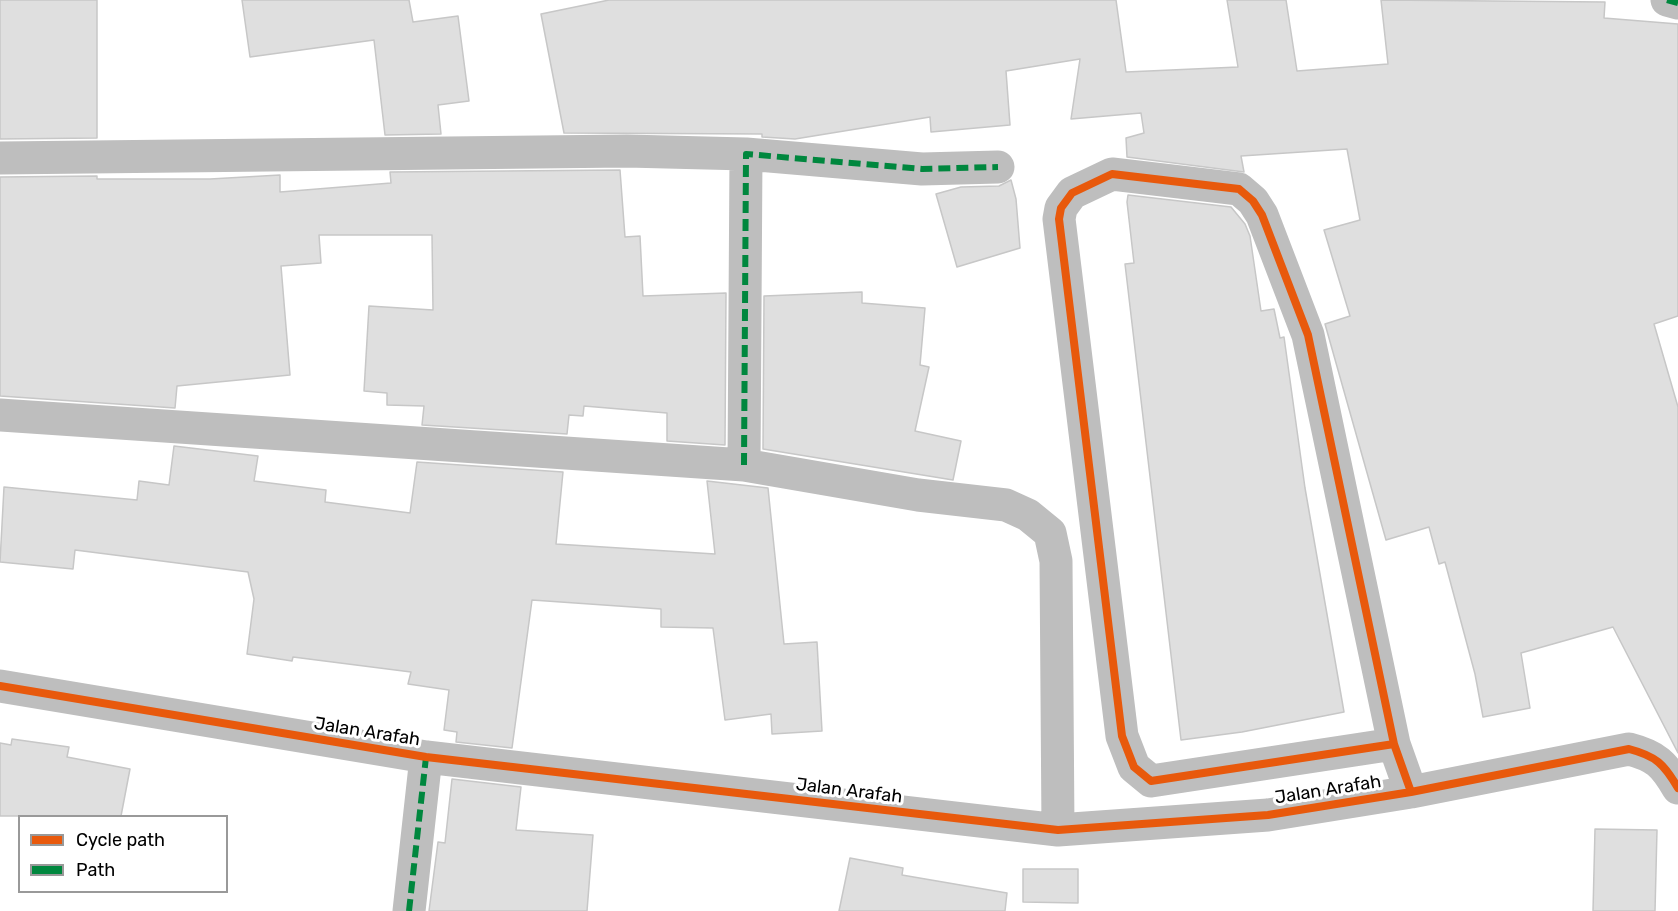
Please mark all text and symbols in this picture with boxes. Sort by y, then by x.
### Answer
street label: Jalan Arafah [312,713,422,751]
street label: Jalan Arafah [1273,771,1383,809]
street label: Jalan Arafah [794,774,904,808]
legend [18,815,228,893]
text: Cycle path [76,829,165,851]
text: Path [76,859,115,881]

